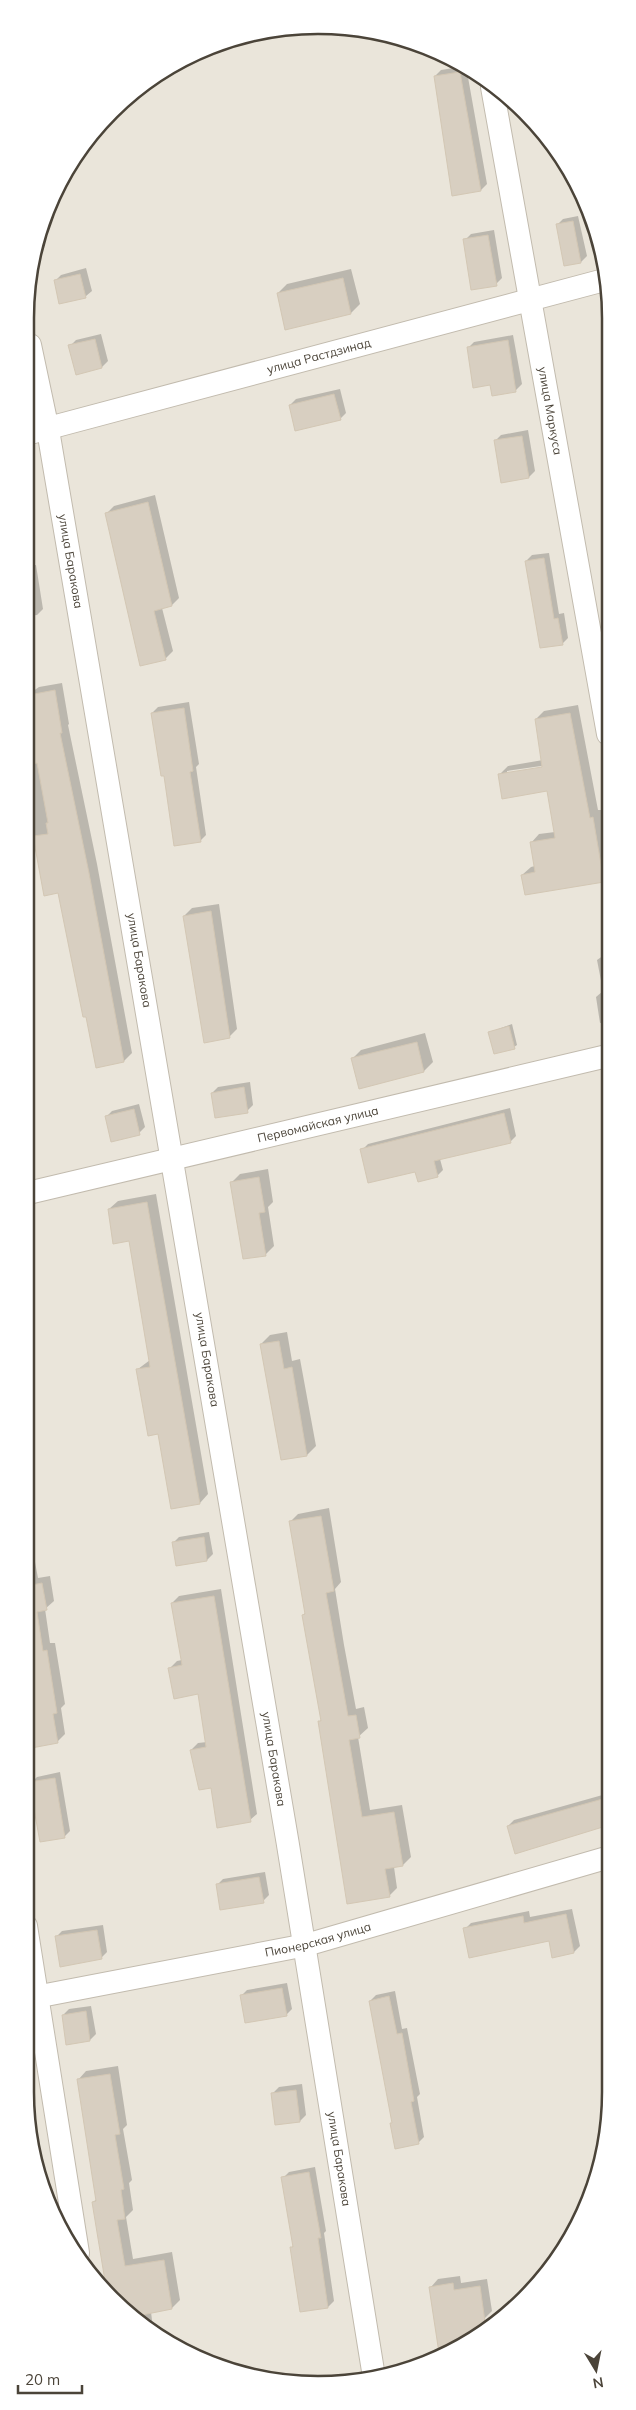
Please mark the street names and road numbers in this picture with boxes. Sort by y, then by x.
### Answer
street label: улица Растдзинад [265,335,372,377]
street label: улица Маркуса [535,365,566,456]
street label: улица Баракова [56,513,87,610]
street label: улица Баракова [124,912,155,1009]
street label: Первомайская улица [256,1102,380,1145]
street label: улица Баракова [192,1311,223,1408]
street label: улица Баракова [259,1711,290,1807]
street label: Пионерская улица [264,1919,373,1960]
street label: улица Баракова [325,2110,355,2207]

